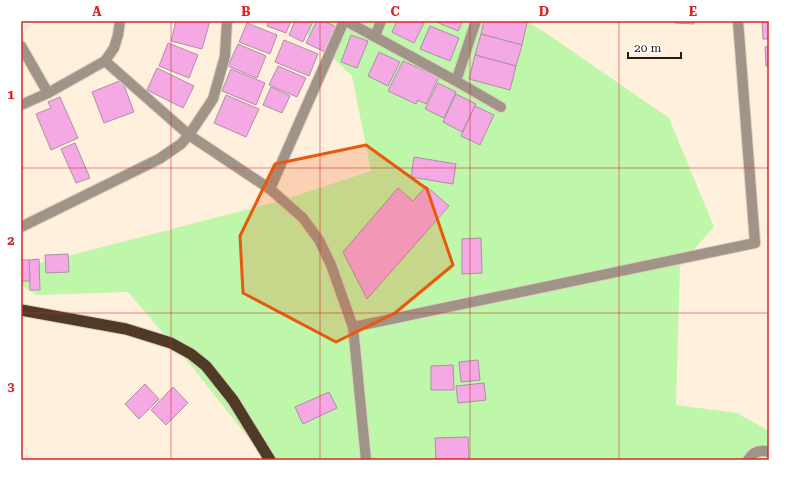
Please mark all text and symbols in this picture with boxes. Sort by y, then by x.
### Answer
text: A [92,4,102,19]
text: B [241,4,251,19]
text: C [390,4,400,19]
text: D [539,4,549,19]
text: E [689,4,697,19]
scale bar [628,34,681,60]
text: 20 m [634,41,661,55]
text: 1 [7,87,15,102]
text: 2 [7,233,15,248]
text: 3 [7,379,15,394]

